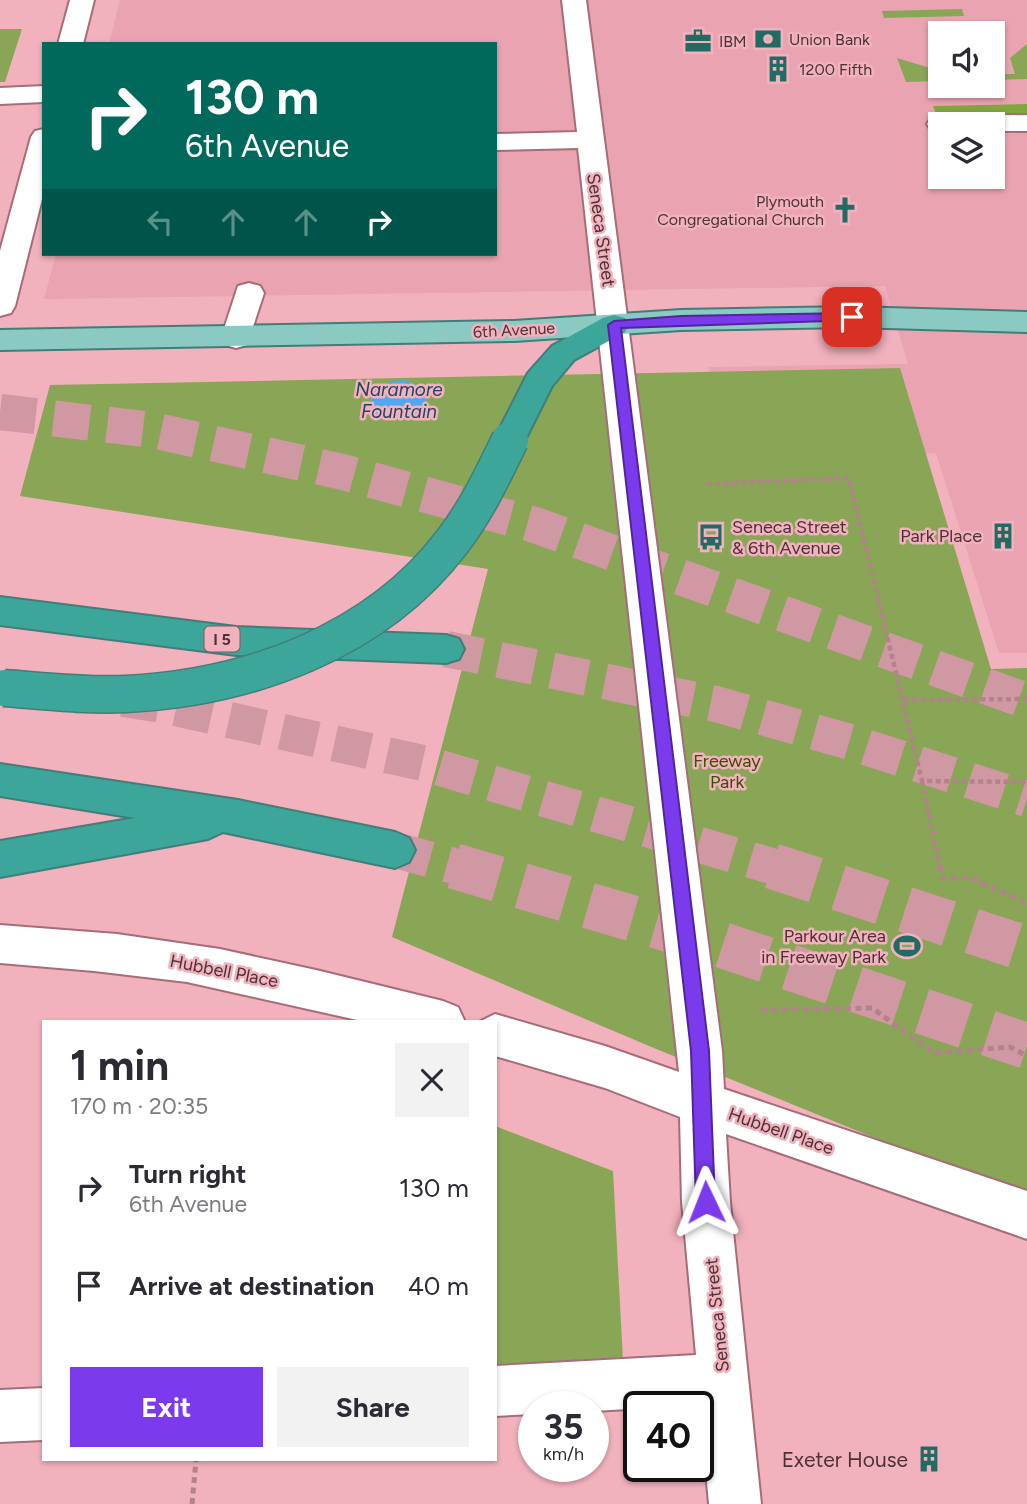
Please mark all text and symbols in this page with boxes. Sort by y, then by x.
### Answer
map controls [928,21,1005,189]
button: sound [928,21,1005,98]
bank icon: Union Bank [753,24,783,54]
office icon: IBM [683,26,713,56]
place label: Union Bank [789,30,870,49]
place label: IBM [719,32,747,51]
building icon: 1200 Fifth [763,54,793,84]
place label: 1200 Fifth [799,60,872,79]
text: 130 m [185,67,319,126]
icon: right [70,70,161,161]
button: layers [928,112,1005,189]
text: 6th Avenue [185,127,349,165]
street label: Seneca Street [582,172,620,288]
place label: Plymouth Congregational Church [657,192,824,229]
church icon: Plymouth Congregational Church [830,195,860,225]
icon: left [141,203,179,241]
icon: ahead [214,203,252,241]
icon: ahead [287,203,325,241]
icon: right [360,203,398,241]
pin [822,287,882,347]
icon: arrive [833,298,871,336]
street label: 6th Avenue [473,318,556,342]
water label: Naramore Fountain [355,378,443,423]
place label: Seneca Street & 6th Avenue [732,516,847,559]
building icon: Park Place [988,521,1018,551]
bus stop icon: Seneca Street & 6th Avenue [696,522,726,552]
place label: Park Place [900,525,982,547]
road number: I 5 [204,626,240,652]
park label: Freeway Park [693,750,761,793]
place label: Parkour Area in Freeway Park [761,925,886,968]
sports icon: Parkour Area in Freeway Park [892,931,922,961]
street label: Hubbell Place [168,950,280,992]
text: 1 min [70,1040,169,1091]
button: close [395,1043,469,1117]
text: 170 m · 20:35 [70,1092,208,1120]
street label: Hubbell Place [725,1103,837,1159]
text: Turn right [129,1158,246,1190]
position arrow [669,1165,743,1239]
icon: right [70,1169,108,1207]
text: 130 m [399,1172,469,1204]
text: 6th Avenue [129,1190,247,1218]
street label: Seneca Street [700,1257,734,1373]
icon: arrive [70,1267,108,1305]
text: Arrive at destination [129,1270,374,1302]
text: 40 m [408,1270,469,1302]
button: Exit [70,1367,263,1447]
button: Share [277,1367,469,1447]
speed limit sign: 40 [623,1391,714,1482]
text: 35 [544,1406,583,1448]
text: km/h [543,1443,584,1465]
building icon: Exeter House [914,1444,944,1474]
place label: Exeter House [782,1447,908,1472]

